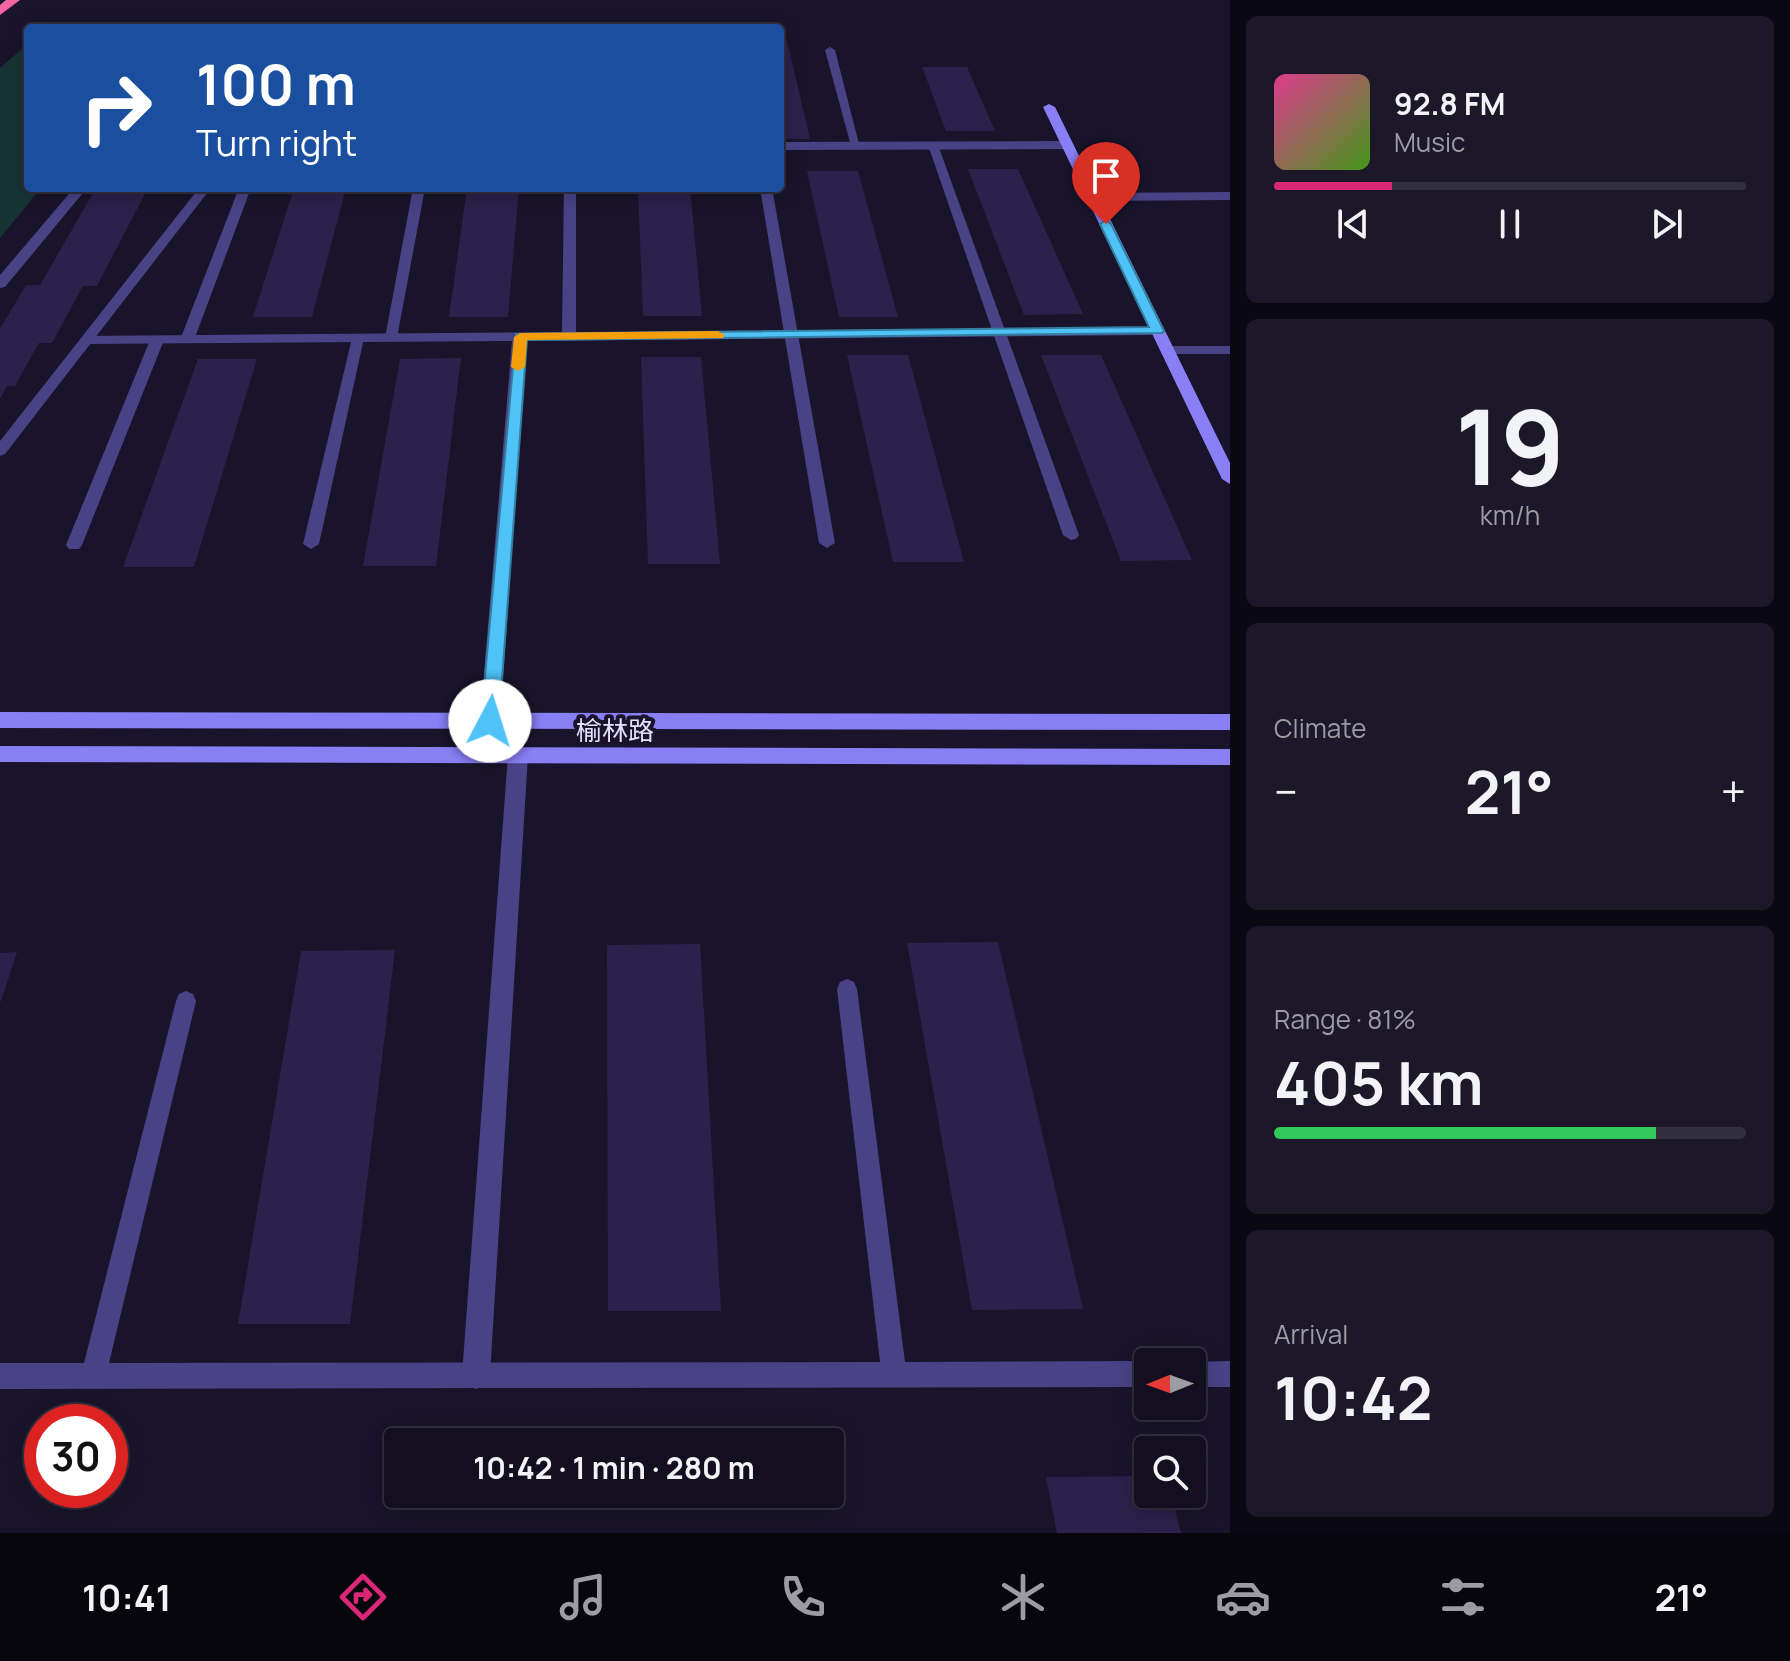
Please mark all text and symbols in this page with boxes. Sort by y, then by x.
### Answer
text: 100 m [196,45,356,122]
icon: right [64,56,168,160]
text: 92.8 FM [1394,83,1505,124]
text: Turn right [196,118,357,167]
text: Music [1394,124,1465,160]
pin [1072,142,1140,224]
icon: arrive [1084,154,1128,198]
icon: previous [1331,202,1375,246]
icon: pause [1488,202,1532,246]
icon: next [1645,202,1689,246]
text: 19 [1455,374,1565,516]
text: km/h [1480,497,1540,533]
position arrow [448,679,532,763]
text: Climate [1274,710,1366,746]
street label: 榆林路 [576,712,654,748]
text: 21° [1465,750,1554,832]
text: − [1274,761,1298,821]
text: + [1721,761,1746,821]
text: Range · 81% [1274,1001,1416,1037]
text: 405 km [1274,1041,1483,1123]
text: Arrival [1274,1316,1348,1352]
north arrow [1134,1348,1206,1420]
map controls [1134,1348,1206,1508]
text: 10:42 [1274,1356,1433,1438]
speed limit sign: 30 [24,1404,128,1508]
button: search [1134,1436,1206,1508]
text: 10:42 · 1 min · 280 m [473,1447,755,1488]
icon: directions [335,1569,391,1625]
icon: music [555,1569,611,1625]
icon: phone [775,1569,831,1625]
icon: climate [995,1569,1051,1625]
icon: car [1215,1569,1271,1625]
icon: filters [1435,1569,1491,1625]
text: 10:41 [82,1573,171,1622]
text: 21° [1655,1573,1708,1622]

